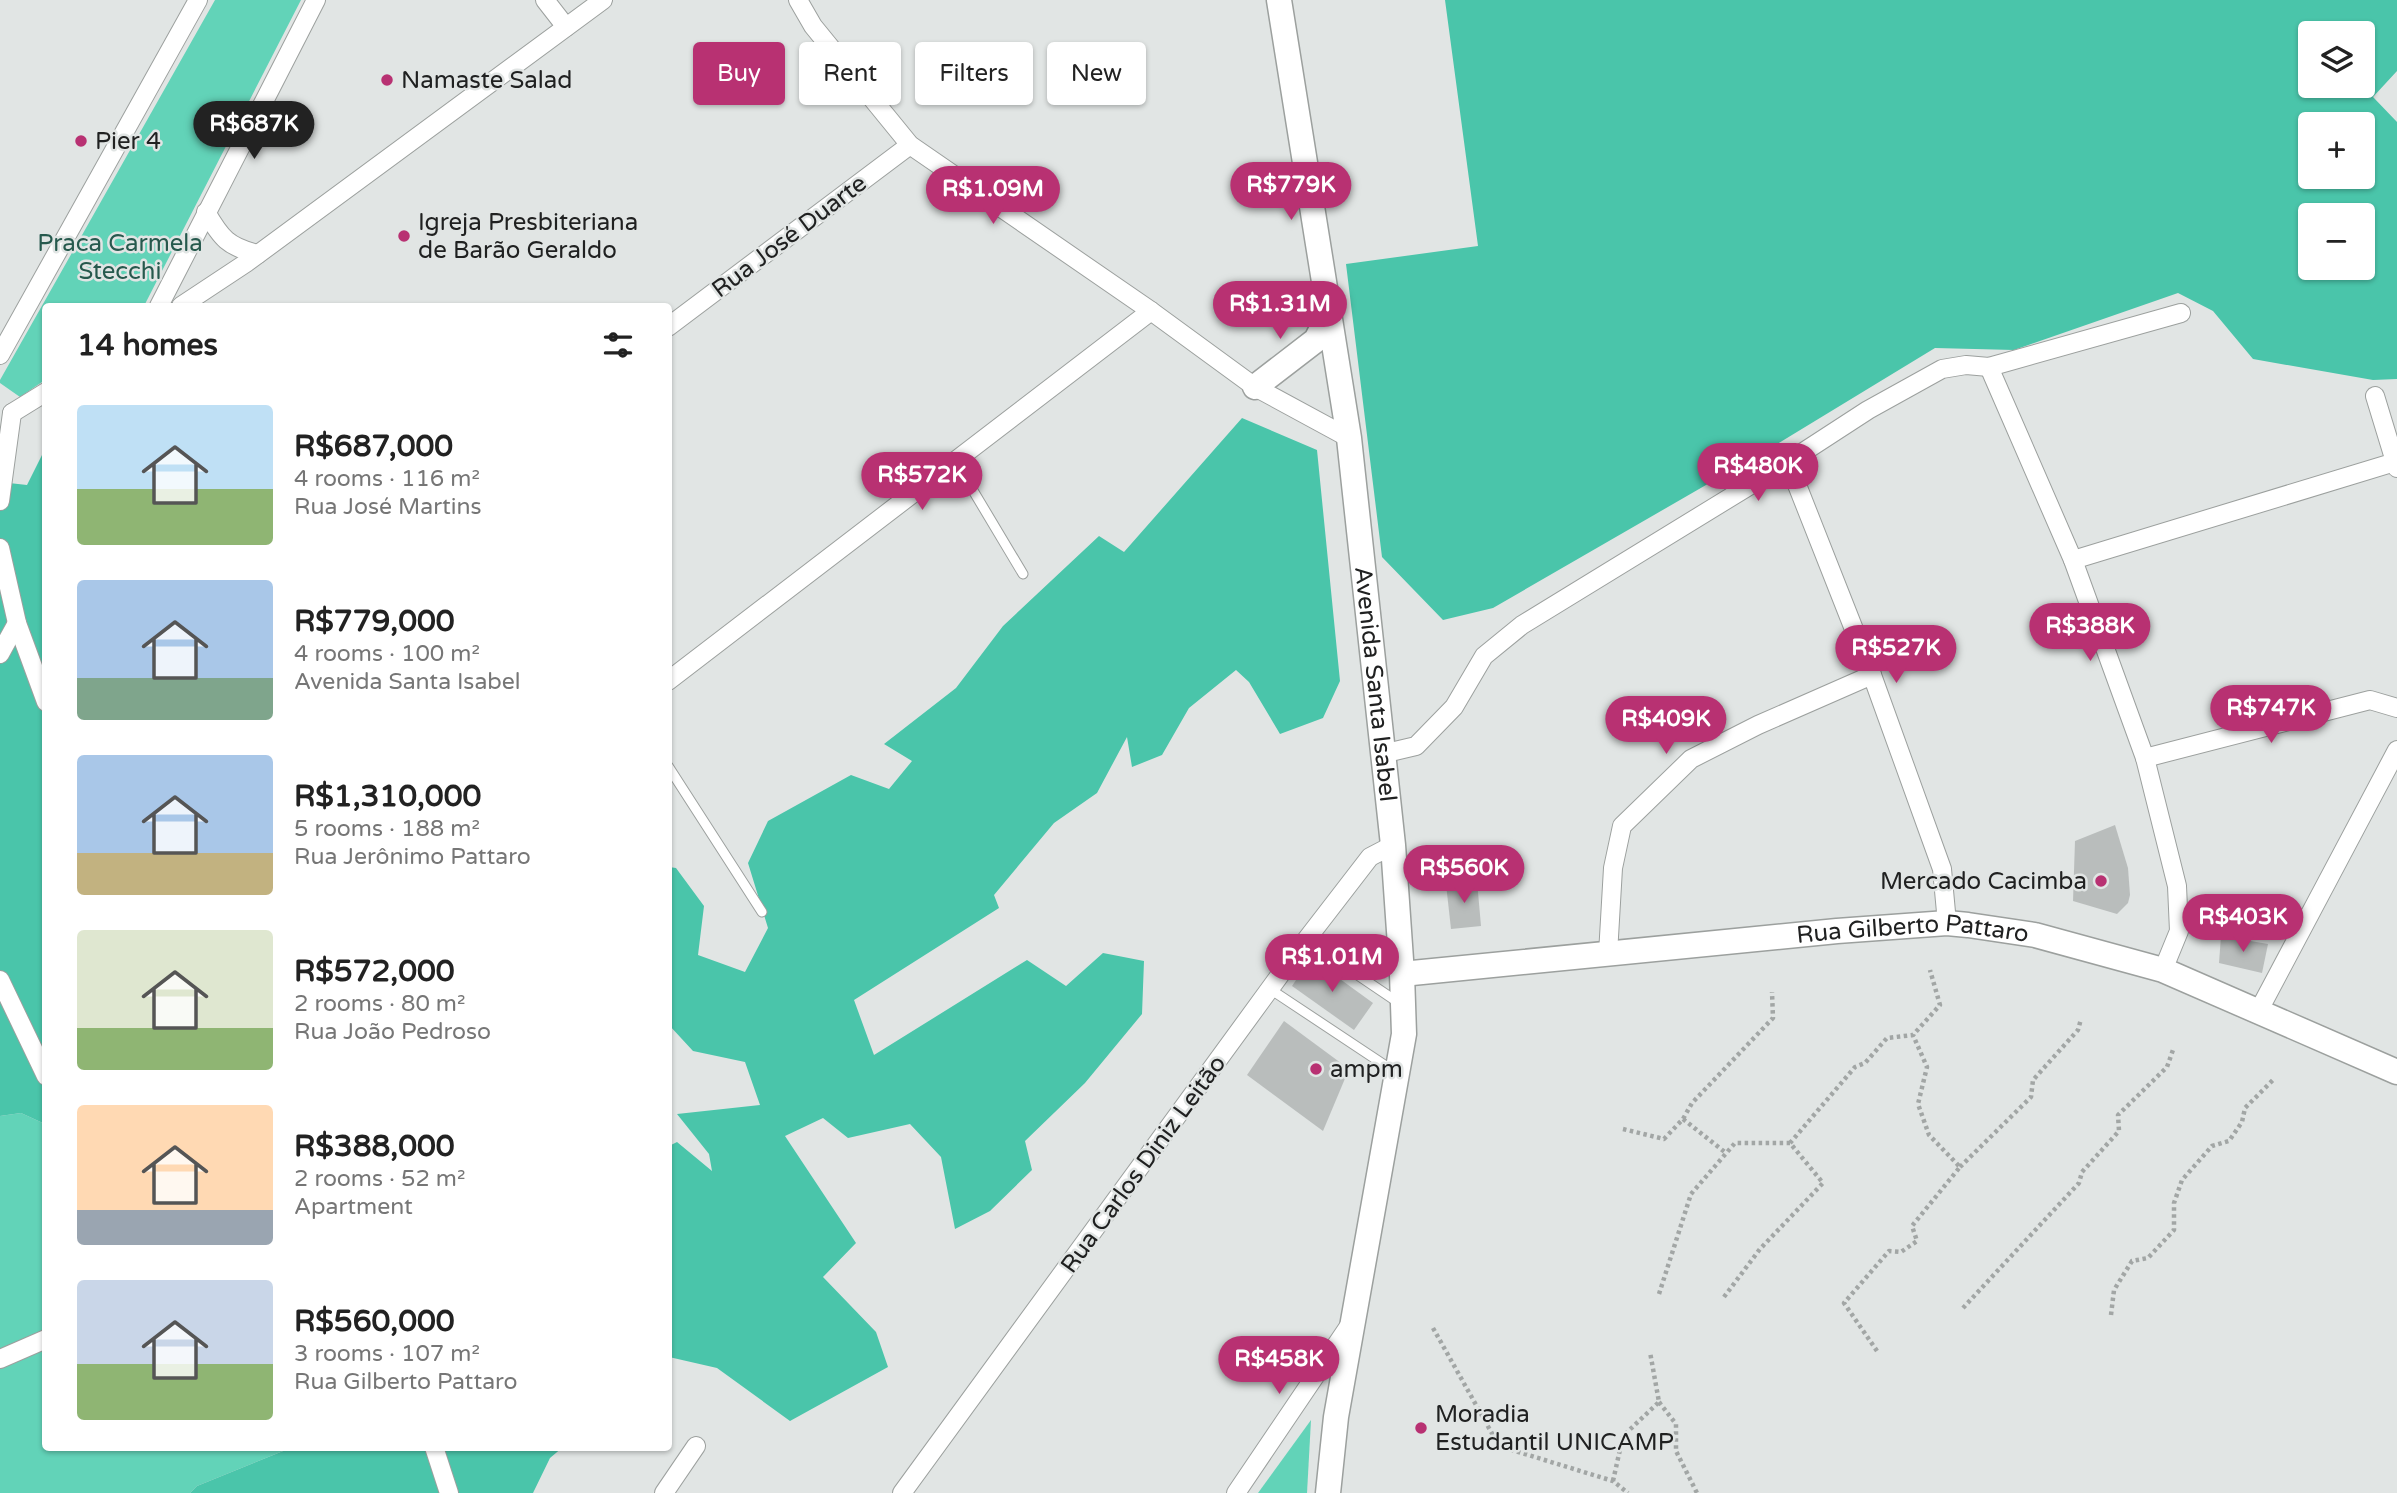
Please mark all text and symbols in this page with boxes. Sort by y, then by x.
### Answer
map controls [2298,21,2375,280]
button: layers [2298,21,2375,98]
chip: Buy [693,42,785,105]
chip: Rent [799,42,901,105]
chip: Filters [915,42,1033,105]
chip: New [1047,42,1146,105]
place label: Namaste Salad [401,66,572,95]
marker: Namaste Salad [379,72,395,88]
pin: R$687K [197,102,311,161]
text: R$687K [209,110,299,138]
button: + [2298,112,2375,189]
place label: Pier 4 [95,127,161,156]
marker: Pier 4 [73,133,89,149]
pin: R$779K [1234,162,1348,222]
pin: R$1.09M [928,166,1058,226]
street label: Rua José Duarte [706,169,872,304]
text: R$779K [1246,171,1336,199]
text: R$1.09M [942,175,1044,203]
button: − [2298,203,2375,280]
place label: Igreja Presbiteriana de Barão Geraldo [418,208,638,265]
marker: Igreja Presbiteriana de Barão Geraldo [396,228,412,244]
park label: Praca Carmela Stecchi [37,229,203,286]
pin: R$1.31M [1215,282,1345,341]
text: R$1.31M [1229,290,1331,318]
icon: filters [599,326,637,364]
text: 14 homes [77,327,218,364]
text: R$687,000 [294,428,453,465]
icon: home [133,433,217,517]
pin: R$480K [1701,444,1815,503]
pin: R$572K [865,452,979,512]
text: R$480K [1713,452,1803,480]
text: R$572K [877,461,967,489]
text: 4 rooms · 116 m² [294,465,480,493]
text: Rua José Martins [294,493,482,521]
street label: Avenida Santa Isabel [1348,565,1402,803]
text: R$779,000 [294,603,455,640]
pin: R$388K [2033,604,2147,663]
icon: home [133,608,217,692]
text: R$388K [2045,612,2135,640]
pin: R$527K [1839,626,1953,685]
text: R$527K [1851,634,1941,662]
text: 4 rooms · 100 m² [294,640,480,668]
text: Avenida Santa Isabel [294,668,521,696]
pin: R$747K [2214,686,2328,745]
text: R$747K [2226,694,2316,722]
pin: R$409K [1609,696,1723,756]
text: R$409K [1621,705,1711,733]
text: R$1,310,000 [294,778,481,815]
icon: home [133,783,217,867]
text: 5 rooms · 188 m² [294,815,480,843]
text: Rua Jerônimo Pattaro [294,843,531,871]
pin: R$560K [1407,846,1521,905]
text: R$560K [1419,854,1509,882]
place label: Mercado Cacimba [1880,867,2087,896]
marker: Mercado Cacimba [2093,873,2109,889]
pin: R$403K [2186,894,2300,954]
text: R$403K [2198,903,2288,931]
street label: Rua Gilberto Pattaro [1795,909,2031,950]
pin: R$1.01M [1267,934,1397,994]
text: R$1.01M [1281,943,1383,971]
text: R$572,000 [294,953,455,990]
icon: home [133,958,217,1042]
text: 2 rooms · 80 m² [294,990,465,1018]
text: Rua João Pedroso [294,1018,491,1046]
street label: Rua Carlos Diniz Leitão [1055,1050,1232,1279]
place label: ampm [1330,1055,1403,1084]
marker: ampm [1308,1061,1324,1077]
text: R$388,000 [294,1128,455,1165]
icon: home [133,1133,217,1217]
text: 2 rooms · 52 m² [294,1165,465,1193]
text: Apartment [294,1193,413,1221]
text: R$560,000 [294,1303,455,1340]
icon: home [133,1308,217,1392]
pin: R$458K [1222,1336,1336,1396]
text: 3 rooms · 107 m² [294,1340,480,1368]
text: R$458K [1234,1345,1324,1373]
text: Rua Gilberto Pattaro [294,1368,518,1396]
place label: Moradia Estudantil UNICAMP [1435,1400,1674,1457]
marker: Moradia Estudantil UNICAMP [1413,1420,1429,1436]

